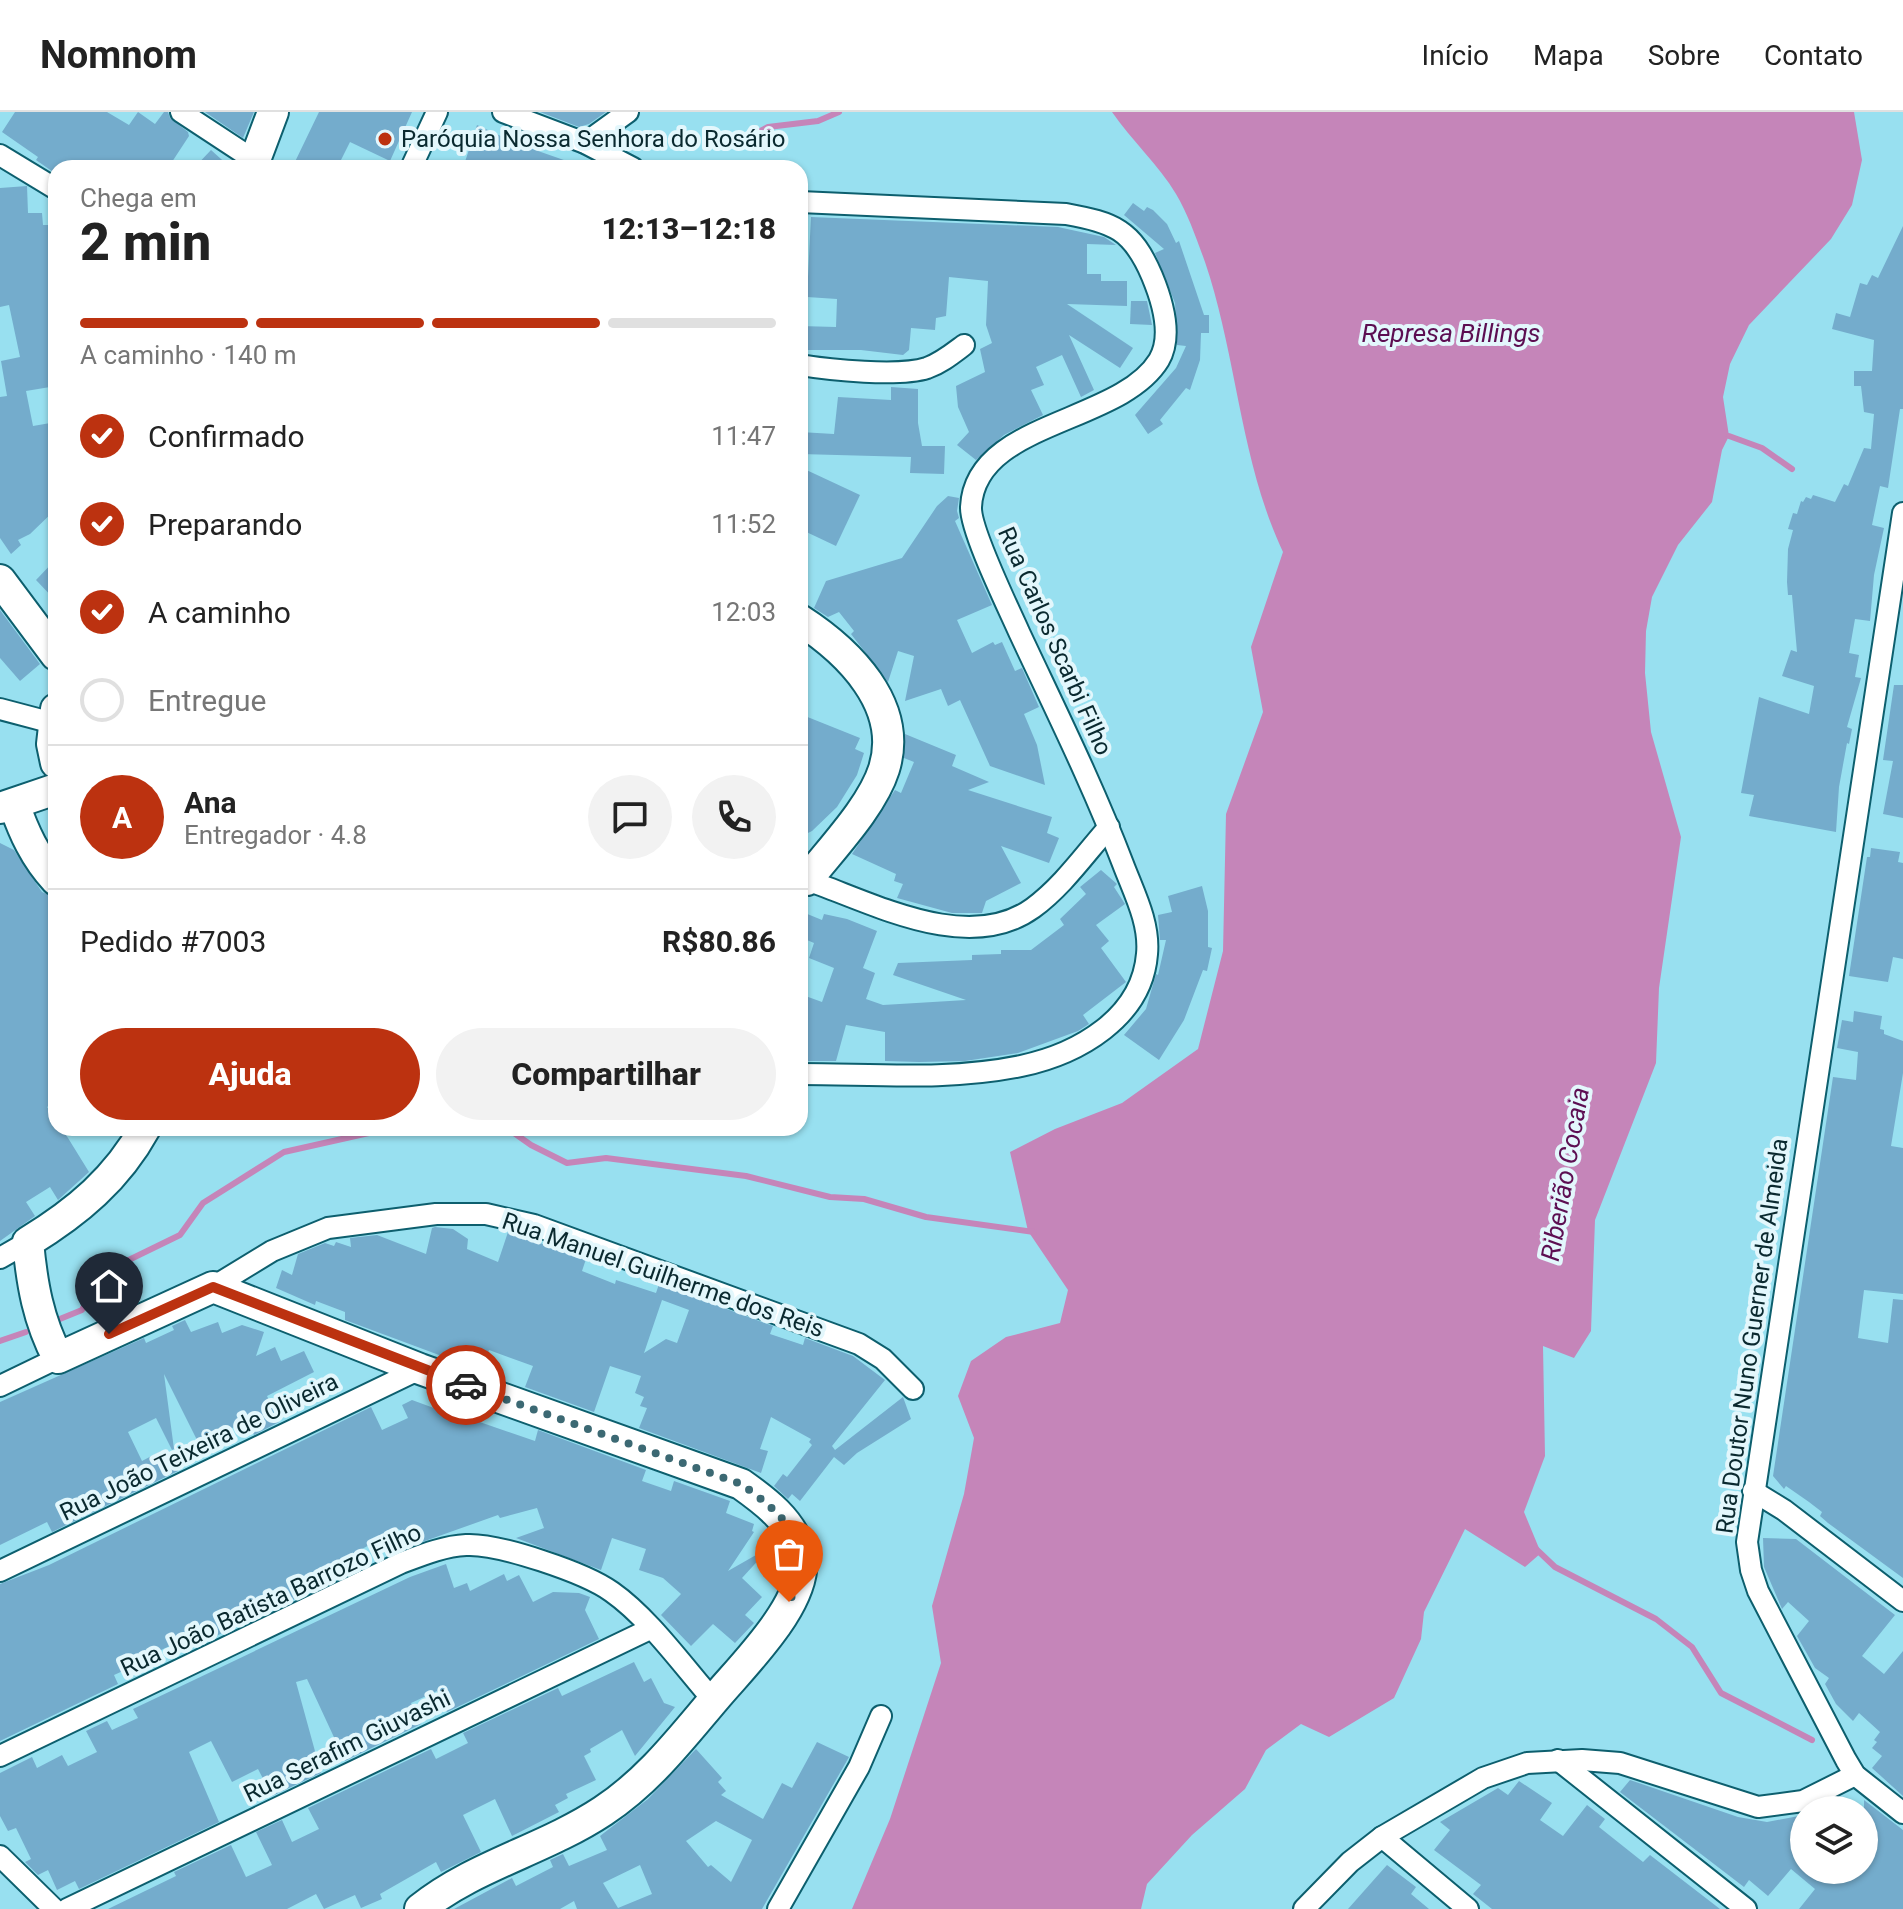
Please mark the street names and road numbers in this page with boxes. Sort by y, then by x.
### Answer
street label: Rua Carlos Scarbi Filho [992,523,1118,759]
street label: Rua Doutor Nuno Guerner de Almeida [1710,1137,1794,1535]
street label: Rua Manuel Guilherme dos Reis [498,1207,828,1343]
street label: Rua João Teixeira de Oliveira [55,1367,343,1527]
street label: Rua João Batista Barrozo Filho [116,1518,426,1682]
street label: Rua Serafim Giuvashi [239,1684,455,1808]

